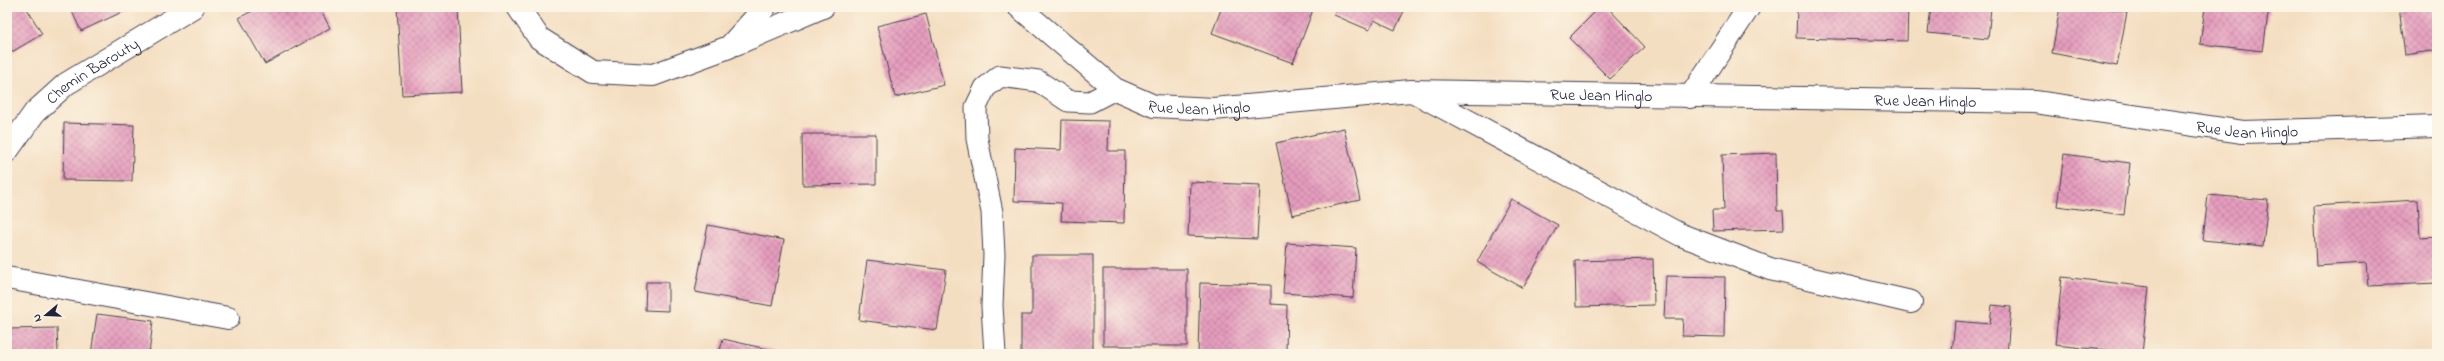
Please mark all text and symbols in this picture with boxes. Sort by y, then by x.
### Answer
street label: Chemin Barouty [41,33,144,111]
street label: Rue Jean Hinglo [1550,83,1653,109]
street label: Rue Jean Hinglo [1874,89,1977,115]
street label: Rue Jean Hinglo [1143,94,1251,123]
street label: Rue Jean Hinglo [2194,115,2299,146]
north arrow [26,295,66,335]
text: N [29,312,46,324]

